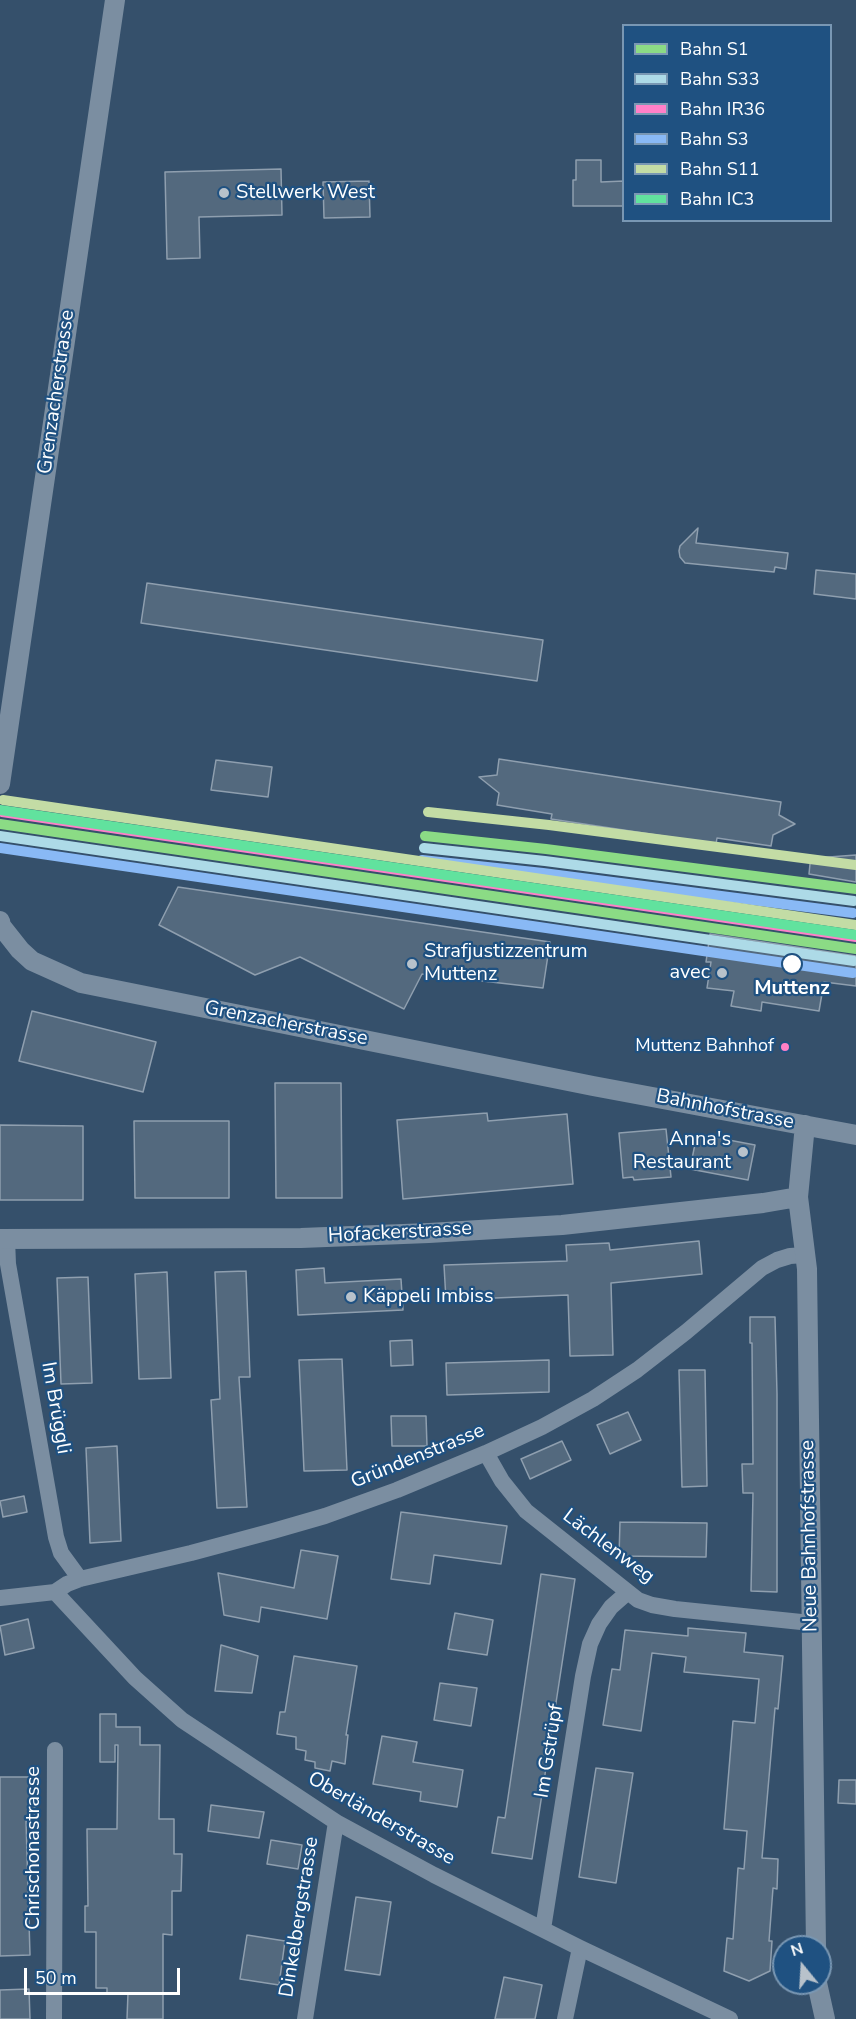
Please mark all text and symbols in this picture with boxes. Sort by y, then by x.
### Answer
legend [622,24,832,222]
text: Bahn S1 [680,37,749,61]
text: Bahn S33 [680,67,759,91]
text: Bahn IR36 [680,97,765,121]
text: Bahn S3 [680,127,749,151]
text: Bahn S11 [680,157,759,181]
place label: Stellwerk West [236,181,375,205]
marker: Stellwerk West [217,186,231,200]
text: Bahn IC3 [680,187,754,211]
street label: Grenzacherstrasse [34,308,80,476]
place label: Strafjustizzentrum Muttenz [424,940,588,987]
marker: Muttenz [781,953,803,975]
marker: Strafjustizzentrum Muttenz [405,957,419,971]
place label: avec [669,961,710,985]
marker: avec [715,966,729,980]
place label: Muttenz [754,977,830,1001]
street label: Grenzacherstrasse [202,996,370,1052]
place label: Muttenz Bahnhof [635,1036,774,1058]
marker: Muttenz Bahnhof [779,1041,791,1053]
street label: Bahnhofstrasse [654,1085,796,1135]
place label: Anna's Restaurant [633,1128,731,1175]
marker: Anna's Restaurant [736,1145,750,1159]
street label: Hofackerstrasse [327,1217,473,1249]
place label: Käppeli Imbiss [363,1285,494,1309]
marker: Käppeli Imbiss [344,1290,358,1304]
street label: Im Brüggli [35,1360,75,1456]
street label: Gründenstrasse [348,1419,488,1495]
street label: Neue Bahnhofstrasse [796,1440,824,1632]
street label: Lächlenweg [557,1505,659,1589]
street label: Im Gstrüpf [531,1702,569,1800]
street label: Chrischonastrasse [22,1766,46,1930]
street label: Oberländerstrasse [303,1767,459,1871]
street label: Dinkelbergstrasse [275,1835,325,1999]
north arrow [772,1935,832,1995]
text: N [788,1937,806,1962]
scale bar [27,1956,183,1994]
text: 50 m [35,1966,77,1990]

